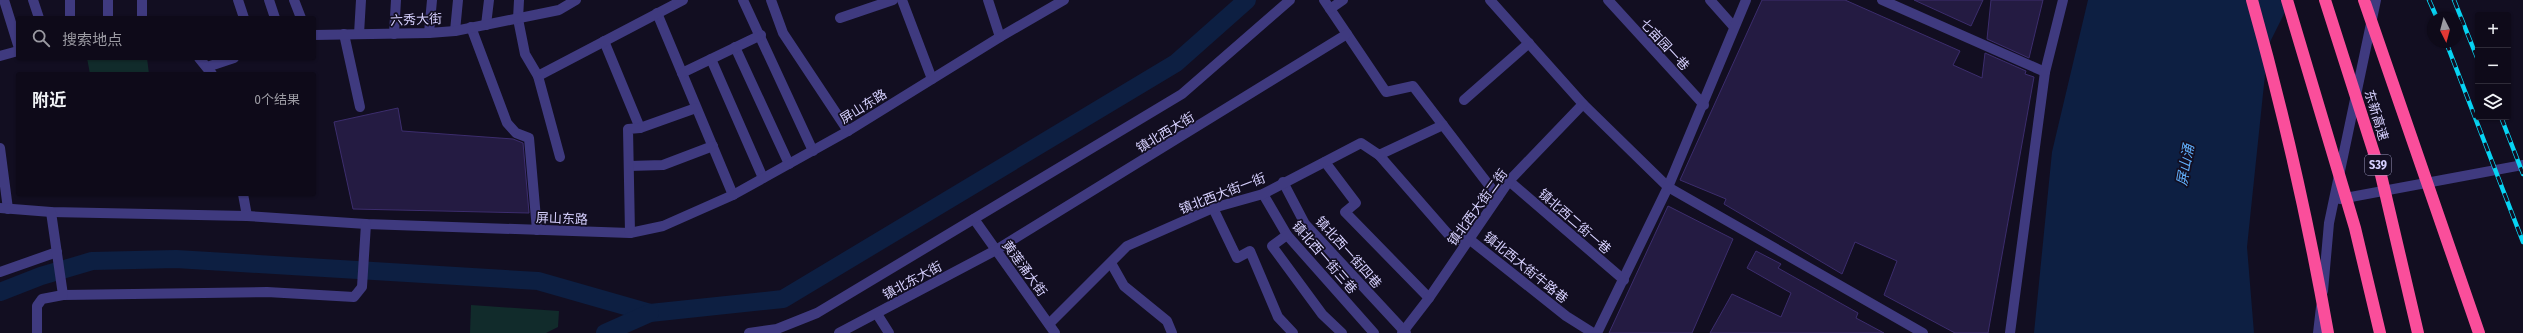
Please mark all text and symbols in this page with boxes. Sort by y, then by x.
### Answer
street label: 六秀大街 [390,11,442,28]
north arrow [2427,12,2463,48]
map controls [2475,12,2511,120]
button: + [2475,12,2511,48]
street label: 七亩园一巷 [1637,15,1692,73]
search box [16,16,316,60]
icon: search [30,27,52,49]
text: 搜索地点 [62,31,122,49]
button: − [2475,48,2511,84]
button: layers [2475,84,2511,120]
street label: 屏山东路 [837,86,889,127]
street label: 东新高速 [2362,88,2391,142]
text: 附近 [32,90,66,111]
text: 0个结果 [254,92,300,107]
street label: 镇北西大街 [1134,109,1197,156]
water label: 屏山涌 [2173,141,2198,187]
road number: S39 [2365,155,2391,175]
street label: 镇北西大街二街 [1445,166,1510,249]
street label: 镇北西大街一街 [1177,170,1267,217]
street label: 镇北西二街一巷 [1535,186,1614,257]
street label: 屏山东路 [536,210,588,227]
street label: 镇北西一街四巷 [1313,213,1385,291]
street label: 镇北西一街三巷 [1289,218,1360,297]
street label: 镇北西大街牛路巷 [1481,229,1571,306]
street label: 黄莲涌大街 [999,238,1050,299]
street label: 镇北东大街 [880,259,944,302]

